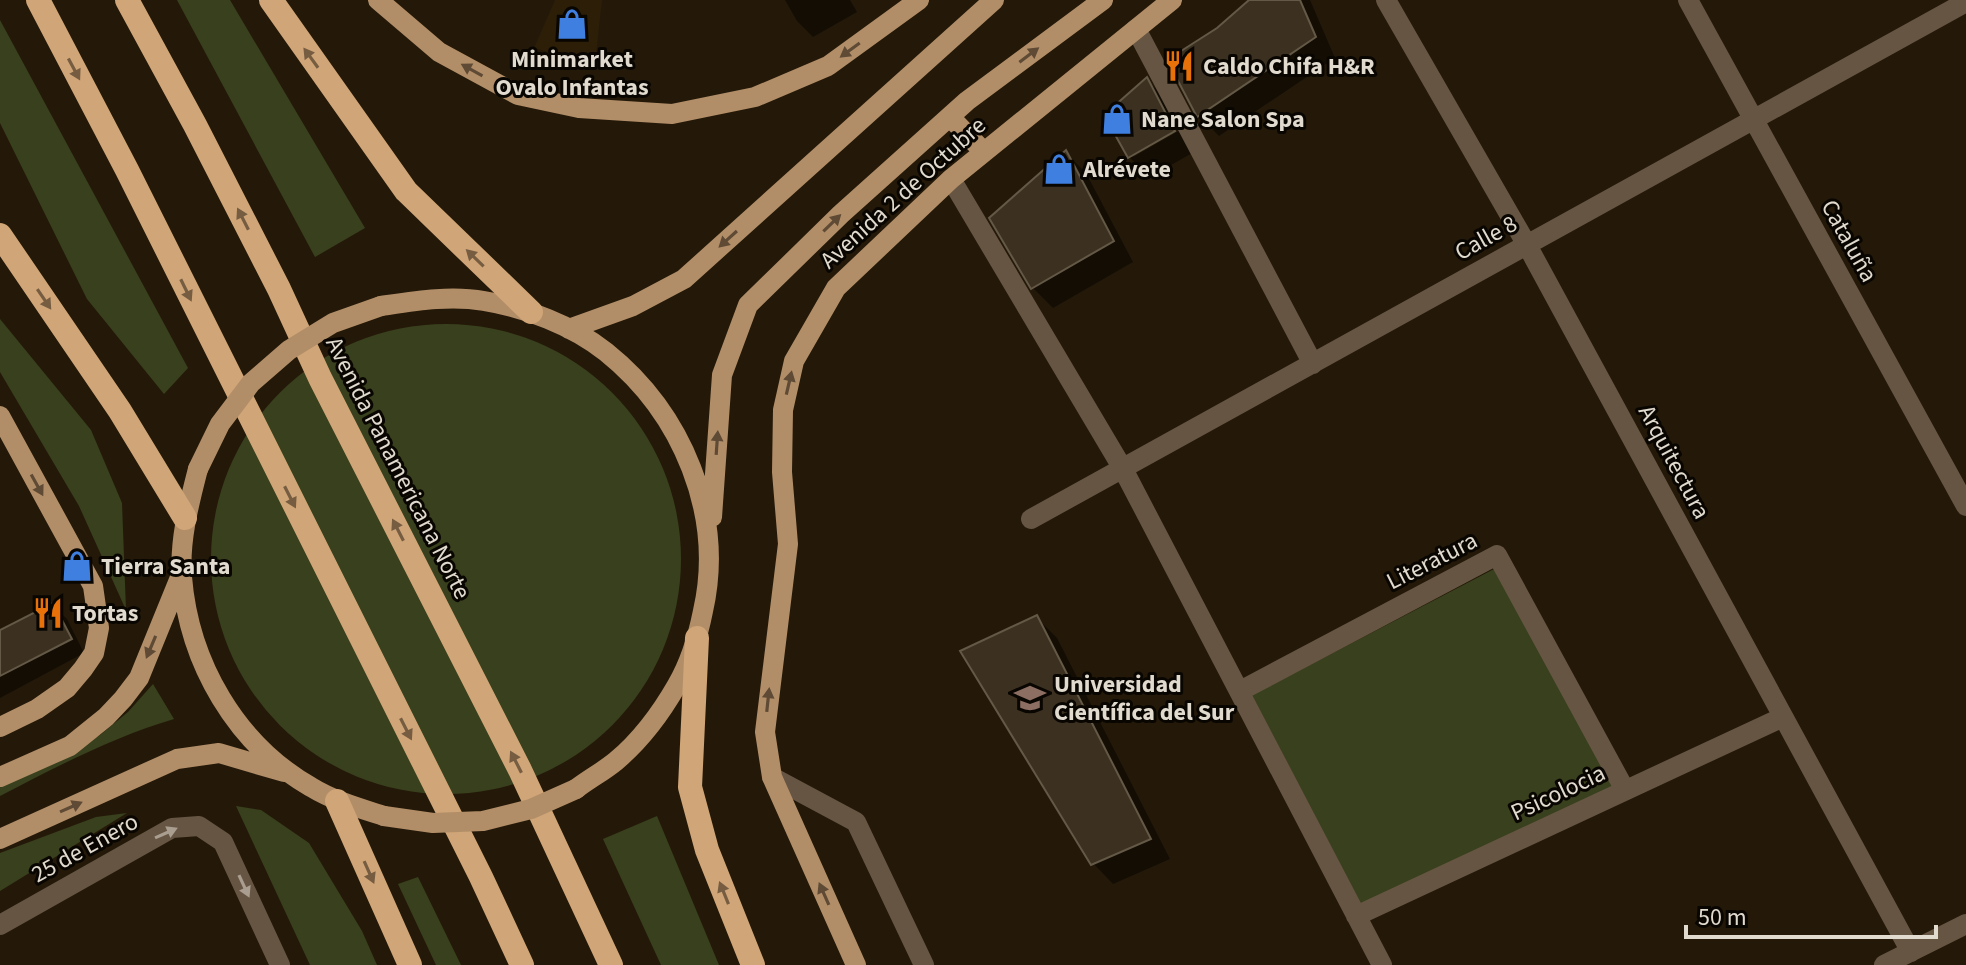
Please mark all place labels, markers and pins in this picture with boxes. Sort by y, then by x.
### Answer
shop icon: Minimarket Ovalo Infantas [555,7,589,41]
place label: Minimarket Ovalo Infantas [495,42,649,105]
restaurant icon: Caldo Chifa H&R [1162,49,1196,83]
place label: Caldo Chifa H&R [1203,49,1375,84]
shop icon: Nane Salon Spa [1100,102,1134,136]
place label: Nane Salon Spa [1141,102,1305,137]
shop icon: Alrévete [1042,152,1076,186]
place label: Alrévete [1082,152,1171,187]
shop icon: Tierra Santa [60,549,94,583]
place label: Tierra Santa [101,549,230,584]
restaurant icon: Tortas [31,596,65,630]
place label: Tortas [72,596,138,631]
place label: Universidad Científica del Sur [1054,667,1235,730]
school or university icon: Universidad Científica del Sur [1013,681,1047,715]

